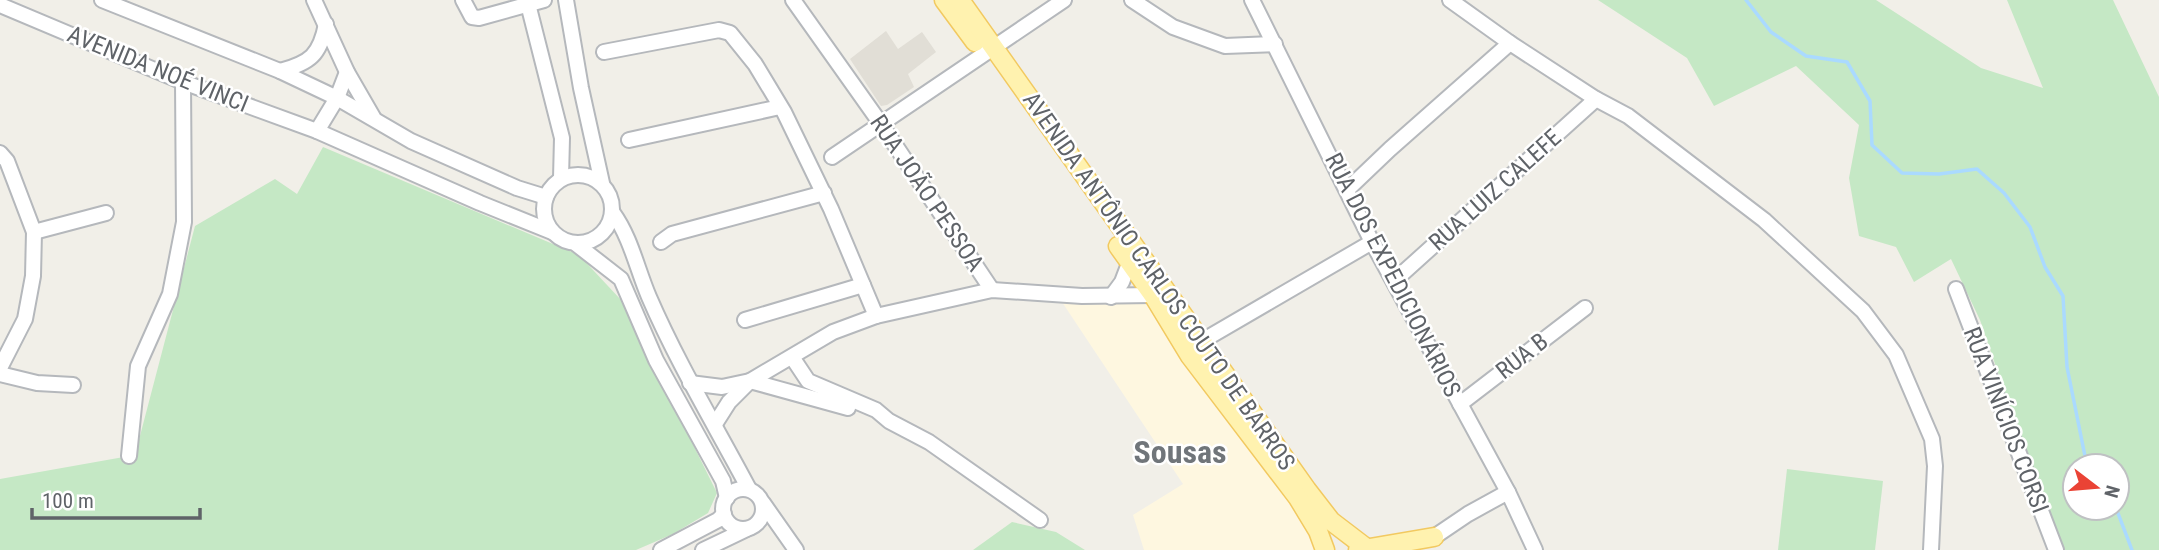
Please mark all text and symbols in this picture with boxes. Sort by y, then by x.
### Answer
street label: AVENIDA NOÉ VINCI [63,20,253,118]
street label: AVENIDA ANTÔNIO CARLOS COUTO DE BARROS [1017,87,1301,475]
street label: RUA JOÃO PESSOA [864,109,990,277]
street label: RUA LUIZ CALEFE [1423,123,1567,257]
street label: RUA DOS EXPEDICIONÁRIOS [1319,148,1467,402]
street label: RUA VINÍCIOS CORSI [1958,323,2054,517]
street label: RUA B [1490,327,1554,385]
district label: Sousas [1133,433,1227,471]
north arrow [2061,452,2131,522]
scale bar [32,476,200,520]
text: N [2099,483,2125,500]
text: 100 m [42,489,94,513]

